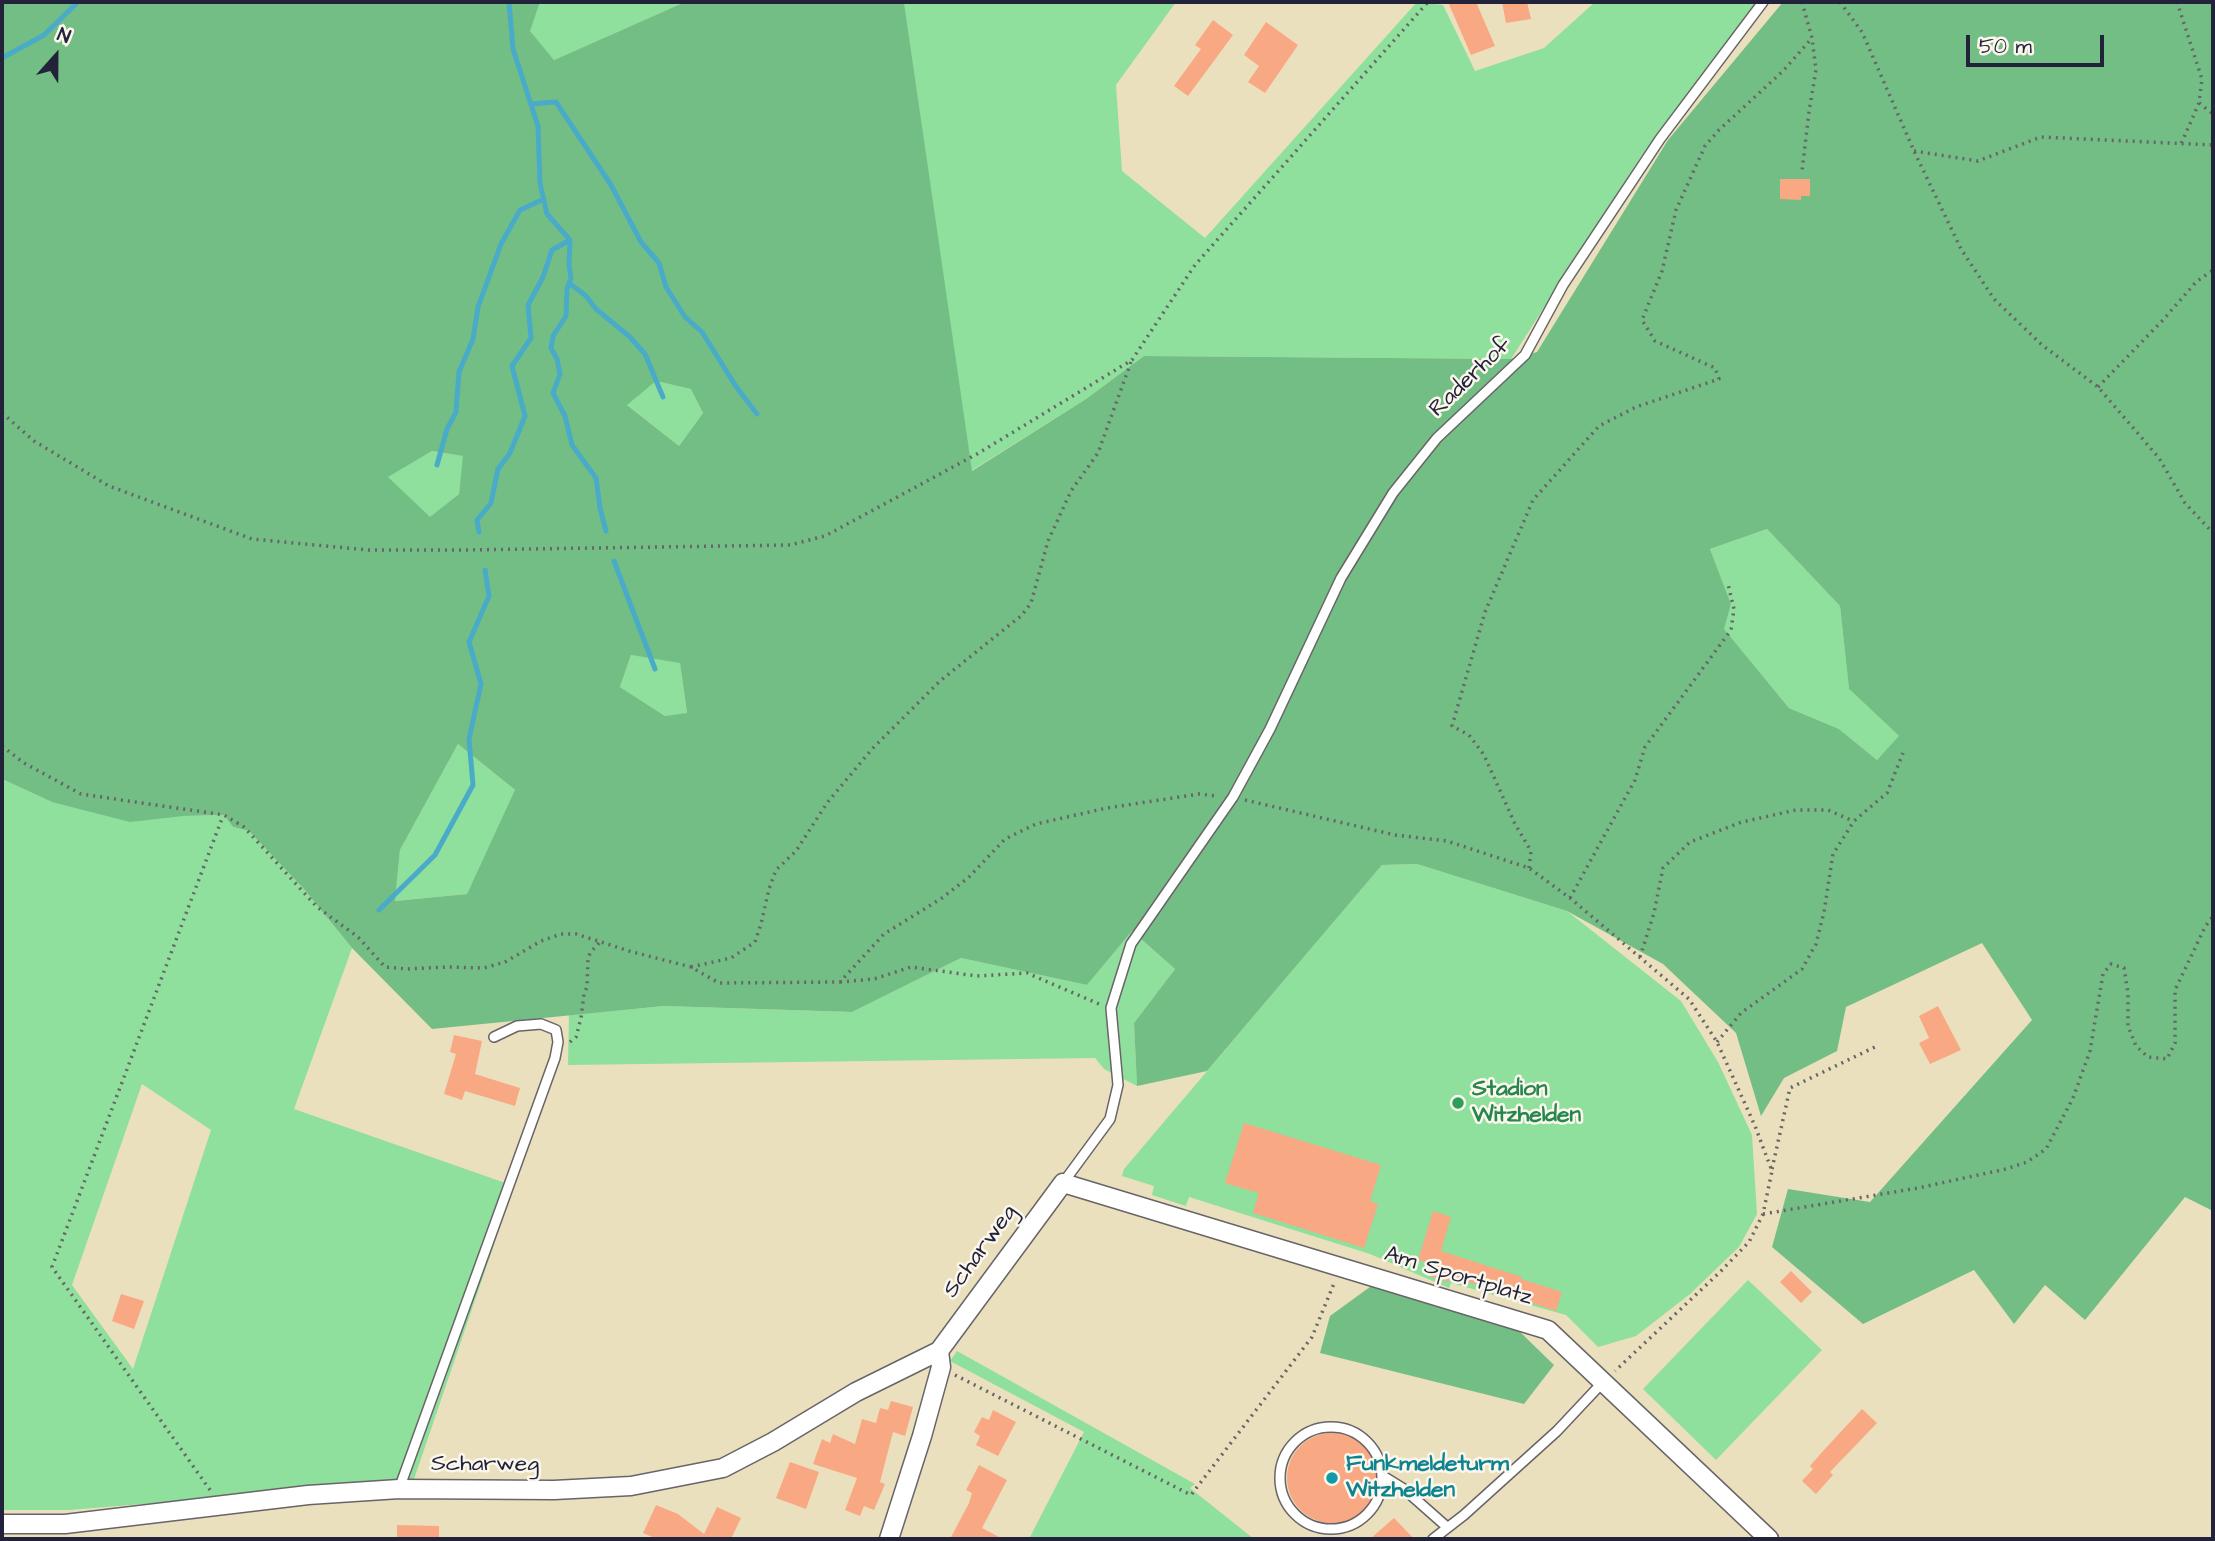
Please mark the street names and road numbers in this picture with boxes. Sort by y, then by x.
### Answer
street label: Raderhof [1424,332,1518,424]
street label: Scharweg [938,1200,1024,1304]
street label: Am Sportplatz [1381,1241,1535,1313]
street label: Scharweg [431,1451,539,1479]

